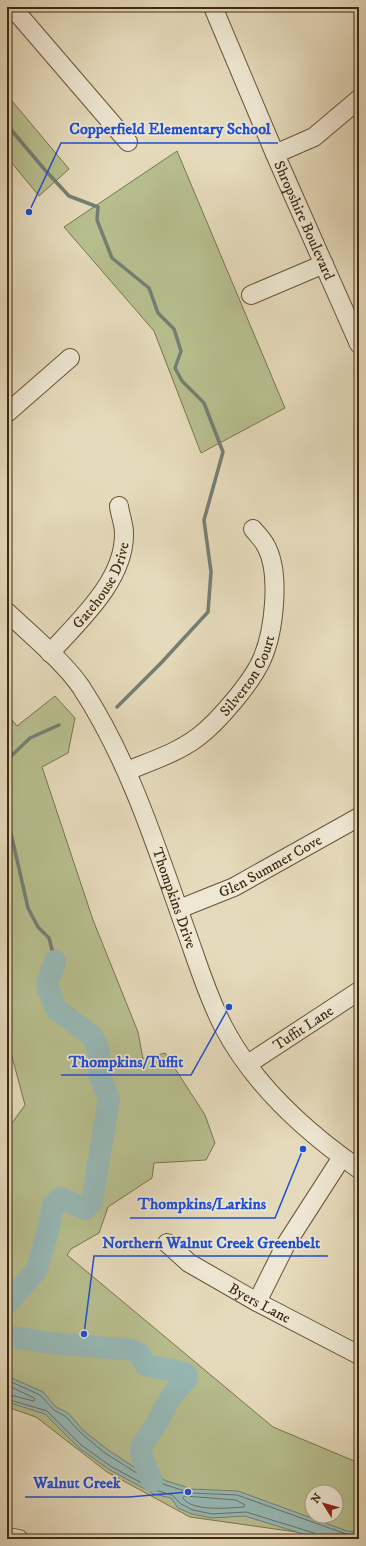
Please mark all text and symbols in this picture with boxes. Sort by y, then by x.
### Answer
callout: Copperfield Elementary School [61,115,278,143]
text: Copperfield Elementary School [69,119,272,139]
street label: Shropshire Boulevard [269,158,339,284]
street label: Gatehouse Drive [68,541,134,633]
street label: Silverton Court [216,633,279,721]
street label: Glen Summer Cove [216,831,325,902]
street label: Thompkins Drive [147,845,201,951]
street label: Tuffit Lane [270,1001,337,1055]
callout: Thompkins/Tuffit [61,1047,191,1075]
text: Thompkins/Tuffit [68,1052,184,1072]
callout: Thompkins/Larkins [130,1190,275,1218]
text: Thompkins/Larkins [137,1194,267,1214]
callout: Northern Walnut Creek Greenbelt [94,1228,328,1256]
text: Northern Walnut Creek Greenbelt [102,1233,321,1253]
street label: Byers Lane [225,1279,294,1328]
callout: Walnut Creek [25,1469,129,1497]
text: Walnut Creek [32,1473,122,1493]
north arrow [304,1484,344,1524]
text: N [309,1491,325,1506]

